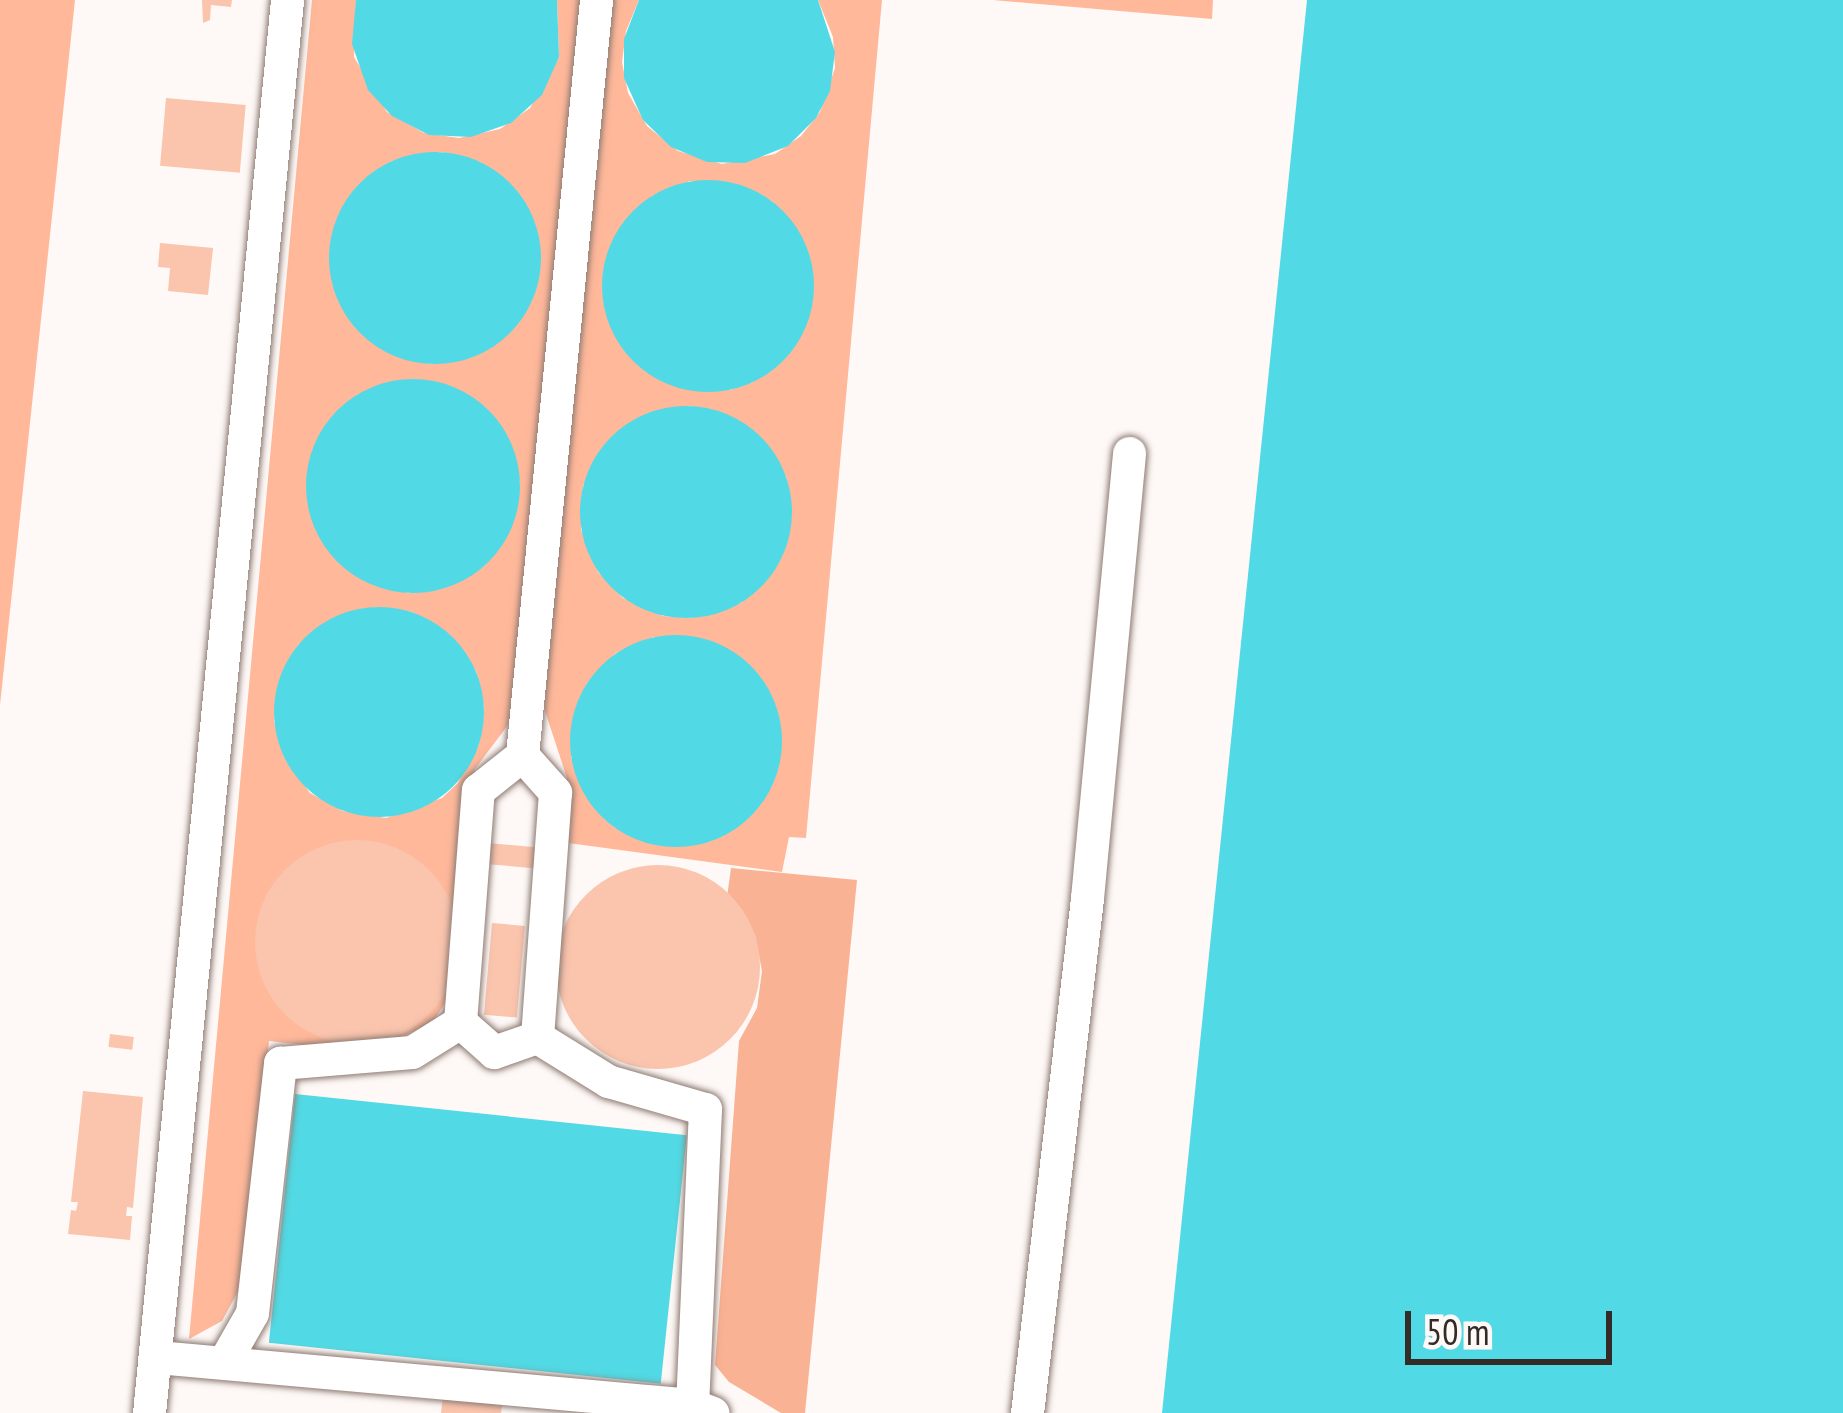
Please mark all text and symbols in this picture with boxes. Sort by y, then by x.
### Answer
scale bar [1411,1287,1618,1361]
text: 50 m [1426,1308,1489,1355]

